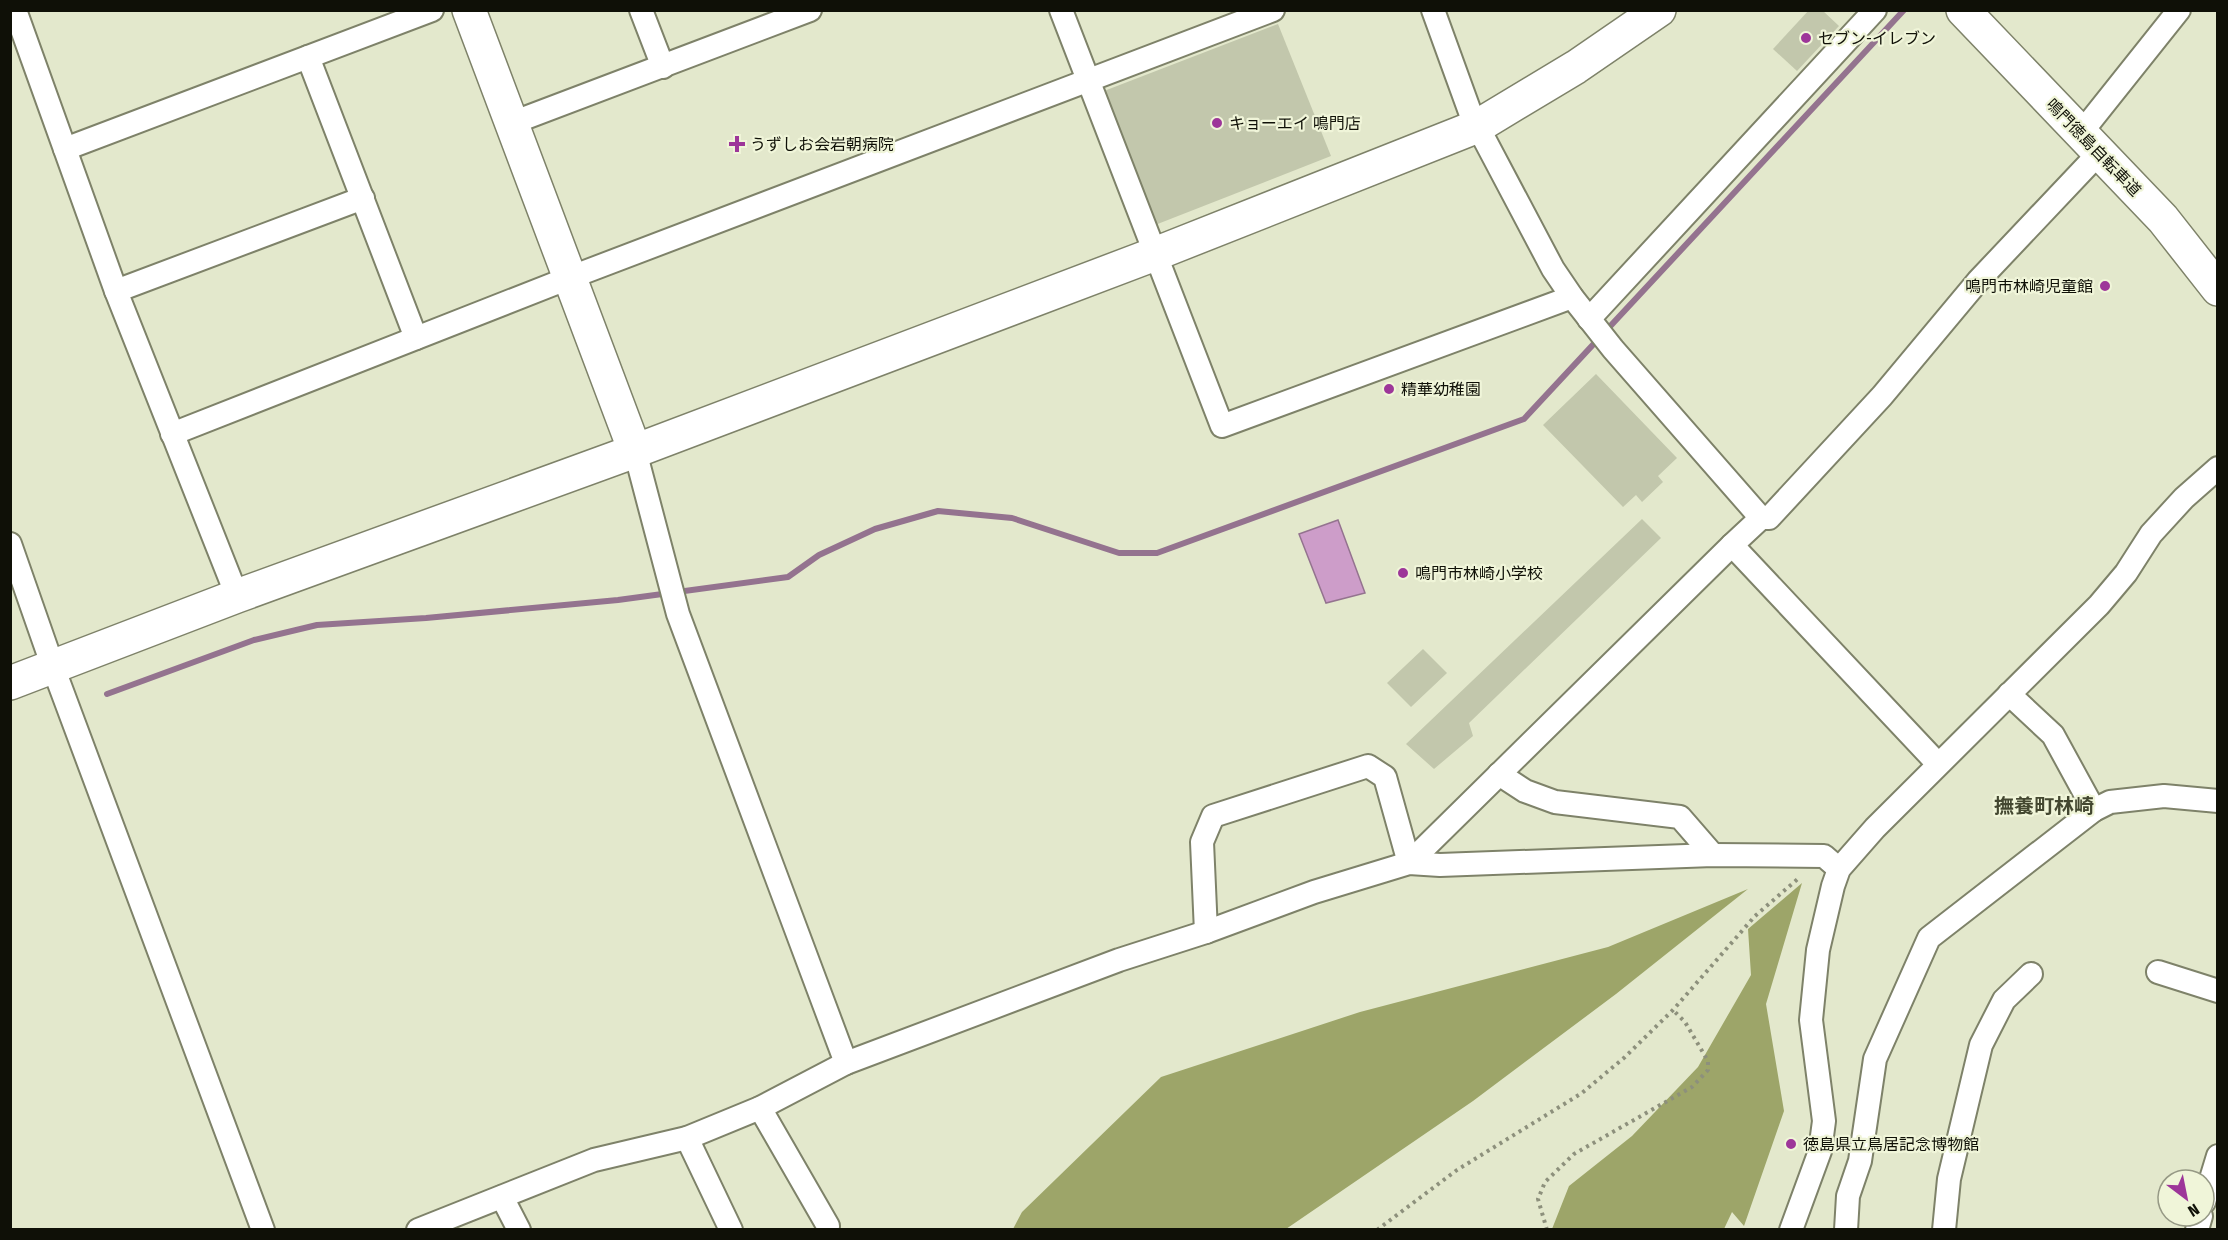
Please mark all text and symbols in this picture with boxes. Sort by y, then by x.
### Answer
place label: セブン-イレブン [1818,29,1936,48]
marker: セブン-イレブン [1799,31,1813,45]
street label: 鳴門徳島自転車道 [2042,95,2145,200]
place label: キョーエイ 鳴門店 [1229,114,1361,133]
marker: キョーエイ 鳴門店 [1210,116,1224,130]
marker: うずしお会岩朝病院 [728,135,746,153]
place label: うずしお会岩朝病院 [750,135,894,154]
place label: 鳴門市林崎児童館 [1965,277,2093,296]
marker: 鳴門市林崎児童館 [2098,279,2112,293]
place label: 精華幼稚園 [1401,380,1481,399]
marker: 精華幼稚園 [1382,382,1396,396]
place label: 鳴門市林崎小学校 [1415,564,1543,583]
marker: 鳴門市林崎小学校 [1396,566,1410,580]
district label: 撫養町林崎 [1994,794,2094,818]
place label: 徳島県立鳥居記念博物館 [1803,1135,1979,1154]
marker: 徳島県立鳥居記念博物館 [1784,1137,1798,1151]
north arrow [2156,1168,2216,1228]
text: N [2185,1200,2203,1221]

